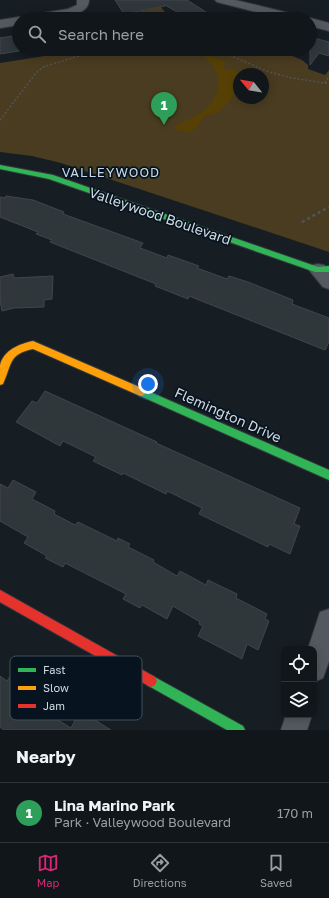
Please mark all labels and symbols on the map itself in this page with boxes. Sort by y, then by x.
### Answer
north arrow [233,68,269,104]
pin: 1 [151,92,177,125]
district label: VALLEYWOOD [62,164,160,180]
street label: Valleywood Boulevard [87,183,233,248]
your location [138,374,158,394]
street label: Flemington Drive [172,383,284,446]
legend [10,656,142,720]
text: Fast [43,663,66,676]
text: Slow [43,681,69,694]
text: Jam [43,699,65,712]

